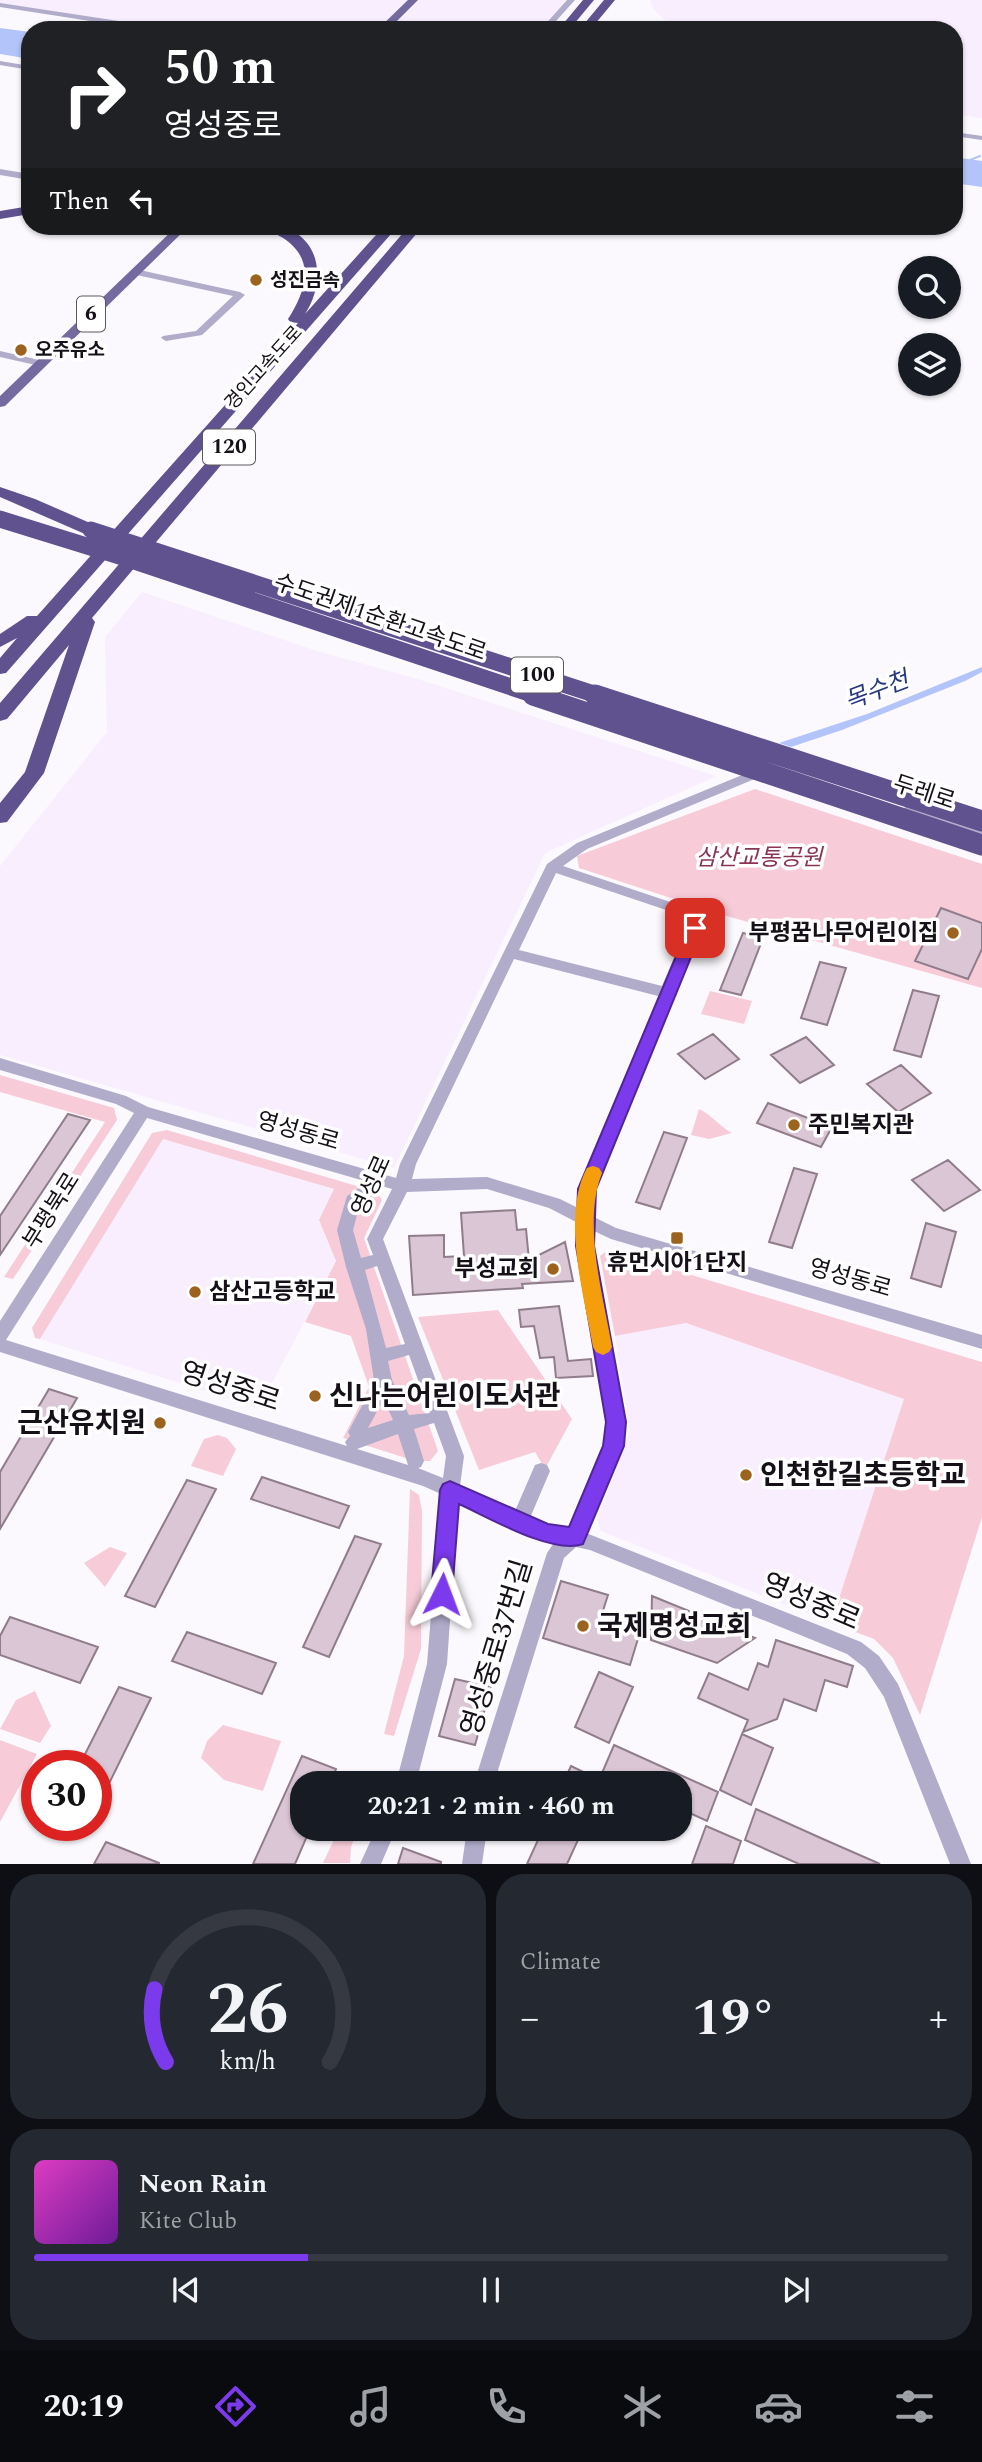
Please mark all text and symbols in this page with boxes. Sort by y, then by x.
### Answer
text: 50 m [164,31,275,106]
icon: right [49,49,140,140]
text: 영성중로 [164,102,282,151]
text: Then [49,181,109,221]
icon: left [123,182,161,220]
map controls [898,256,961,396]
button: search [898,256,961,319]
place label: 성진금속 [270,266,340,295]
marker: 성진금속 [248,272,264,288]
road number: 6 [77,296,105,332]
street label: 경인고속도로 [218,319,310,417]
button: layers [898,333,961,396]
place label: 오주유소 [35,336,105,365]
marker: 오주유소 [13,342,29,358]
road number: 120 [203,430,255,464]
street label: 수도권제1순환고속도로 [269,565,491,671]
road number: 100 [511,658,563,692]
water label: 목수천 [840,661,917,720]
street label: 두레로 [888,767,960,819]
park label: 삼산교통공원 [696,841,824,876]
pin [665,898,725,958]
icon: arrive [676,909,714,947]
place label: 부평꿈나무어린이집 [749,916,939,951]
marker: 부평꿈나무어린이집 [945,925,961,941]
street label: 영성동로 [252,1104,344,1160]
place label: 주민복지관 [808,1108,914,1143]
marker: 주민복지관 [786,1117,802,1133]
street label: 영성로 [343,1150,401,1222]
street label: 부평북로 [15,1166,89,1256]
marker: 휴먼시아1단지 [669,1230,685,1246]
place label: 휴먼시아1단지 [607,1246,747,1281]
street label: 영성동로 [804,1251,896,1307]
place label: 부성교회 [454,1252,539,1287]
marker: 부성교회 [545,1261,561,1277]
place label: 삼산고등학교 [209,1275,336,1310]
marker: 삼산고등학교 [187,1284,203,1300]
street label: 영성중로 [174,1351,286,1423]
place label: 신나는어린이도서관 [329,1375,561,1418]
marker: 신나는어린이도서관 [307,1388,323,1404]
place label: 근산유치원 [17,1402,146,1445]
marker: 근산유치원 [152,1415,168,1431]
place label: 인천한길초등학교 [760,1454,966,1497]
marker: 인천한길초등학교 [738,1467,754,1483]
street label: 영성중로37번길 [450,1554,544,1742]
position arrow [405,1557,479,1631]
street label: 영성중로 [755,1562,867,1642]
place label: 국제명성교회 [597,1605,752,1648]
marker: 국제명성교회 [575,1618,591,1634]
speed limit sign: 30 [21,1750,112,1841]
text: 20:21 · 2 min · 460 m [367,1786,615,1826]
text: Climate [520,1945,601,1980]
text: 26 [207,1956,289,2067]
text: 19° [692,1979,776,2058]
text: − [520,1990,539,2048]
text: + [929,1990,948,2048]
text: km/h [220,2043,276,2081]
text: Neon Rain [139,2164,267,2204]
text: Kite Club [139,2204,237,2239]
icon: previous [167,2271,205,2309]
icon: pause [472,2271,510,2309]
icon: next [777,2271,815,2309]
text: 20:19 [43,2382,124,2431]
icon: directions [211,2382,260,2431]
icon: music [346,2382,395,2431]
icon: phone [482,2382,531,2431]
icon: climate [618,2382,667,2431]
icon: car [754,2382,803,2431]
icon: filters [890,2382,939,2431]

